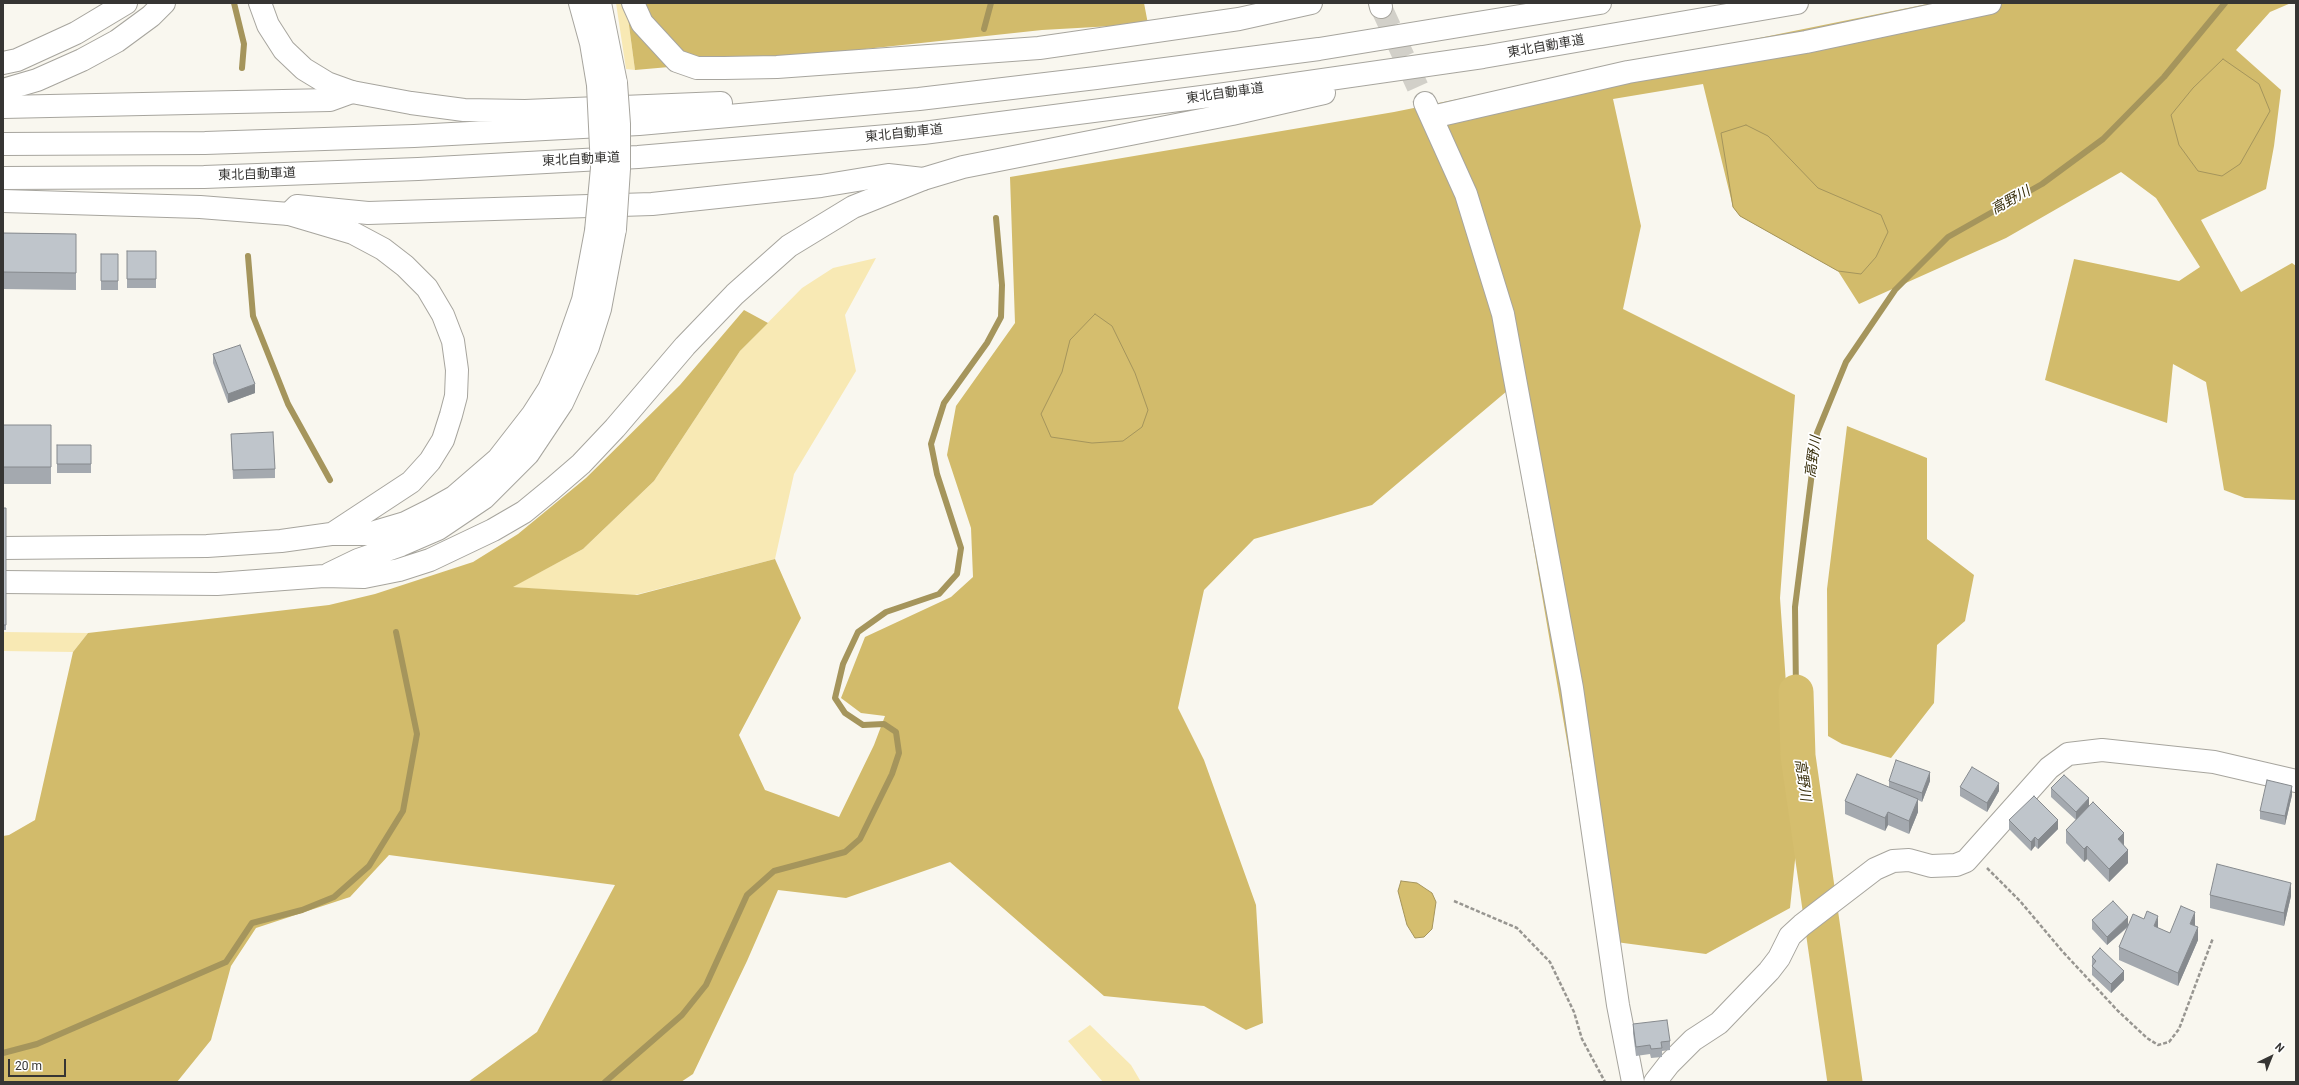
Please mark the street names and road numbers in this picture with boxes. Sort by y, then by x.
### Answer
street label: 東北自動車道 [1506,33,1586,61]
street label: 東北自動車道 [1185,81,1265,107]
street label: 東北自動車道 [864,122,944,146]
street label: 東北自動車道 [542,150,620,170]
street label: 東北自動車道 [218,166,296,184]

